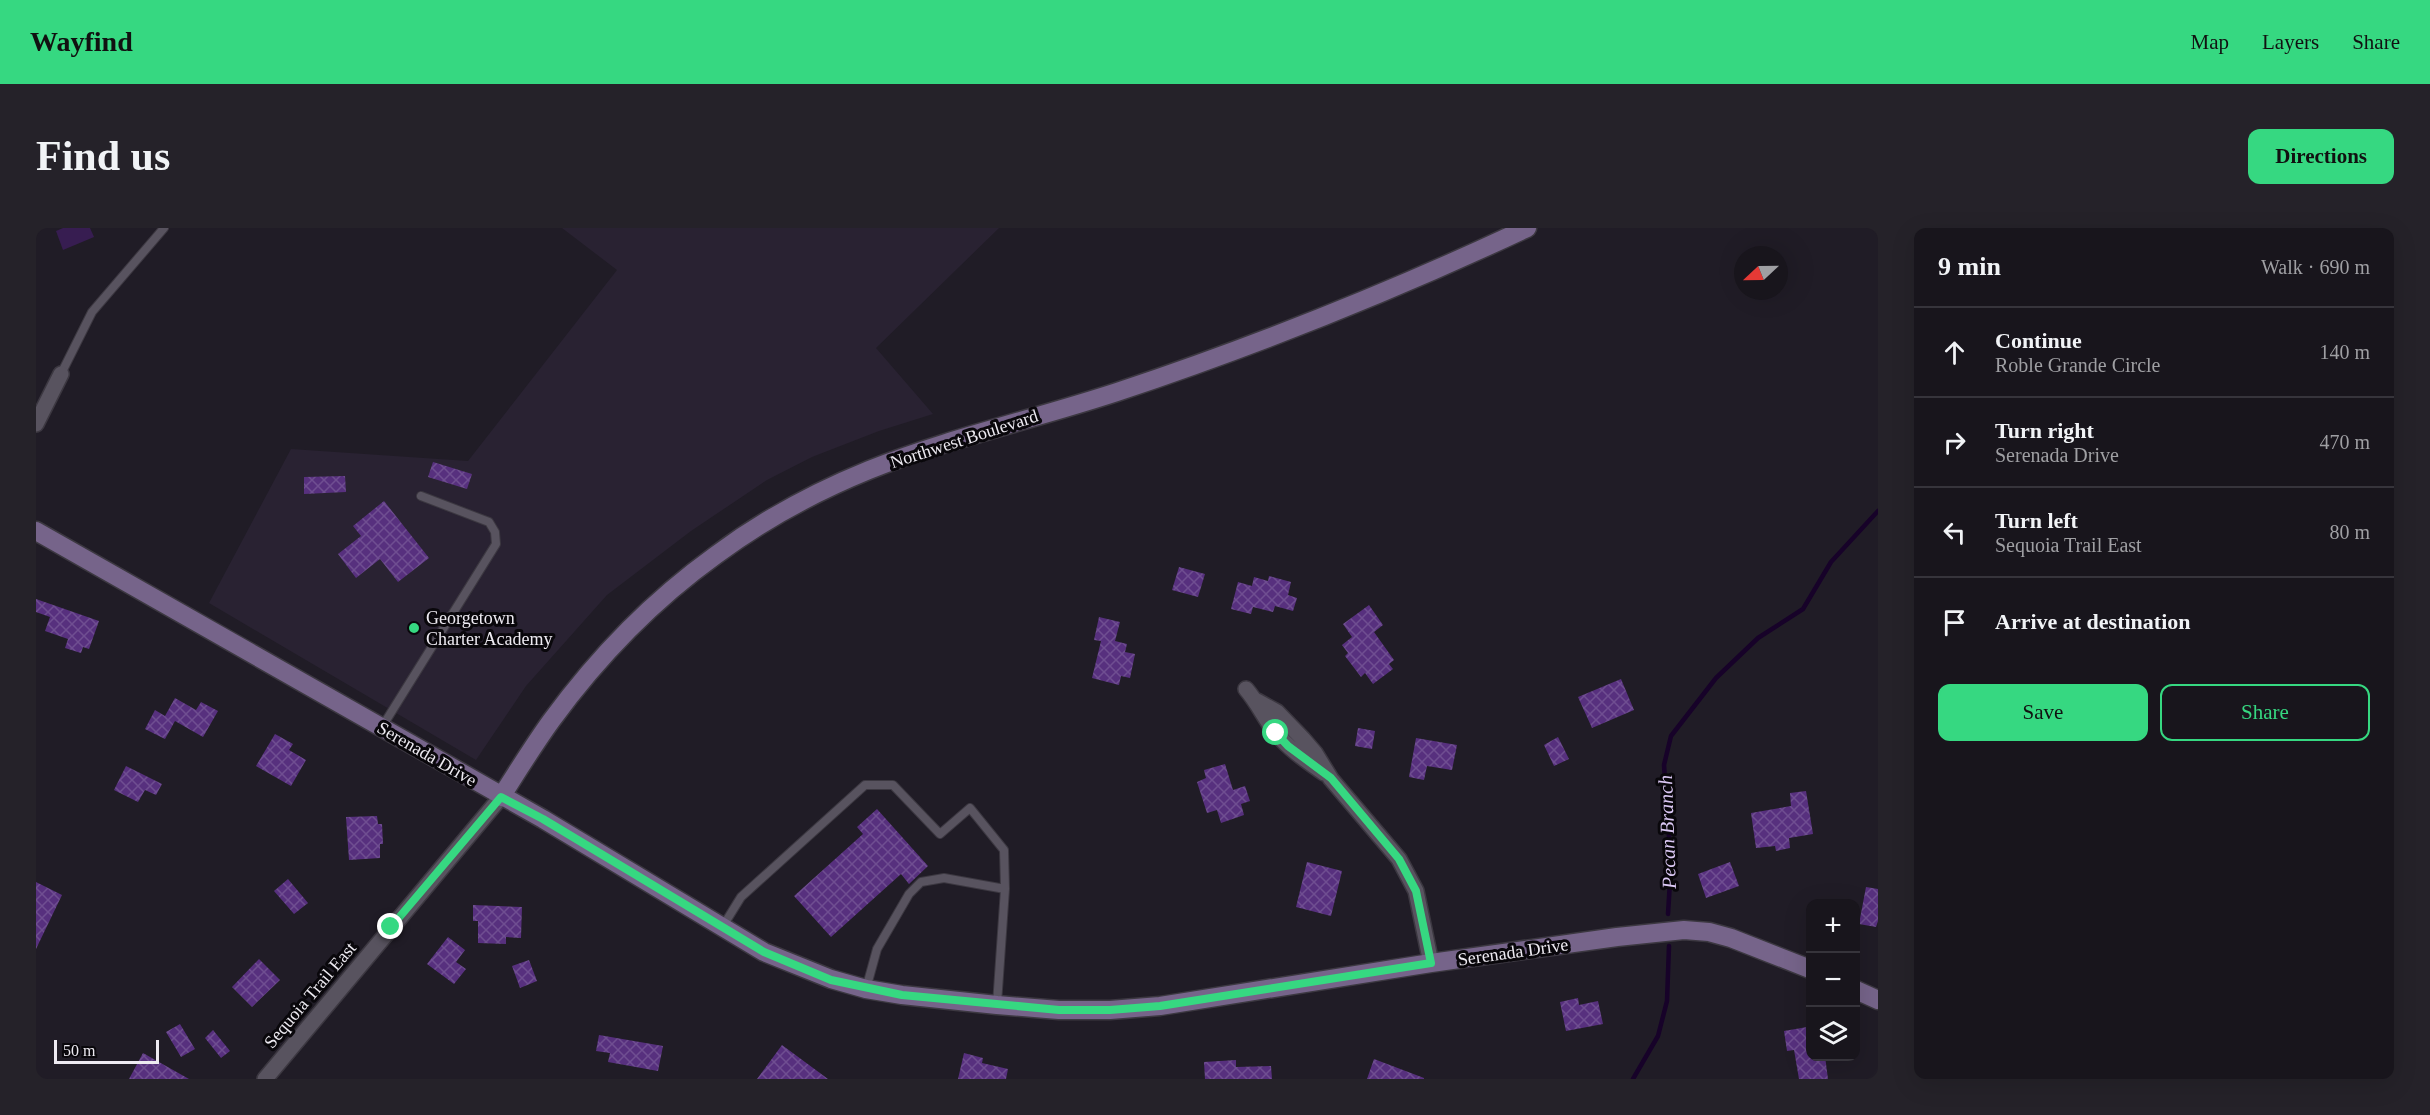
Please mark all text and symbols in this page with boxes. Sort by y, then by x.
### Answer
text: Wayfind [30,26,133,57]
text: Map [2191,30,2229,54]
text: Layers [2262,30,2319,54]
text: Share [2352,30,2400,54]
button: Directions [2248,129,2394,184]
text: Find us [36,133,170,179]
north arrow [1734,246,1788,300]
text: 9 min [1938,252,2001,281]
text: Walk · 690 m [2261,256,2370,278]
text: Continue [1995,328,2082,353]
icon: ahead [1938,336,1971,369]
text: 140 m [2319,341,2370,363]
text: Roble Grande Circle [1995,354,2161,376]
street label: Northwest Boulevard [887,406,1041,472]
text: Turn right [1995,418,2094,443]
icon: right [1938,426,1971,459]
text: 470 m [2319,431,2370,453]
text: Serenada Drive [1995,444,2119,466]
text: Turn left [1995,508,2078,533]
icon: left [1938,516,1971,549]
text: 80 m [2329,521,2370,543]
text: Sequoia Trail East [1995,534,2142,556]
icon: arrive [1938,606,1971,639]
place label: Georgetown Charter Academy [426,608,552,649]
text: Arrive at destination [1995,609,2191,634]
marker: Georgetown Charter Academy [407,621,421,635]
button: Save [1938,684,2148,741]
button: Share [2160,684,2370,741]
street label: Serenada Drive [374,717,480,791]
route start [1262,719,1288,745]
water label: Pecan Branch [1654,775,1680,890]
map controls [1806,899,1860,1061]
button: + [1806,899,1860,953]
route end [377,913,403,939]
street label: Serenada Drive [1456,934,1570,970]
street label: Sequoia Trail East [260,938,360,1052]
button: − [1806,953,1860,1007]
button: layers [1806,1007,1860,1061]
scale bar [54,1037,159,1064]
text: 50 m [63,1042,95,1059]

